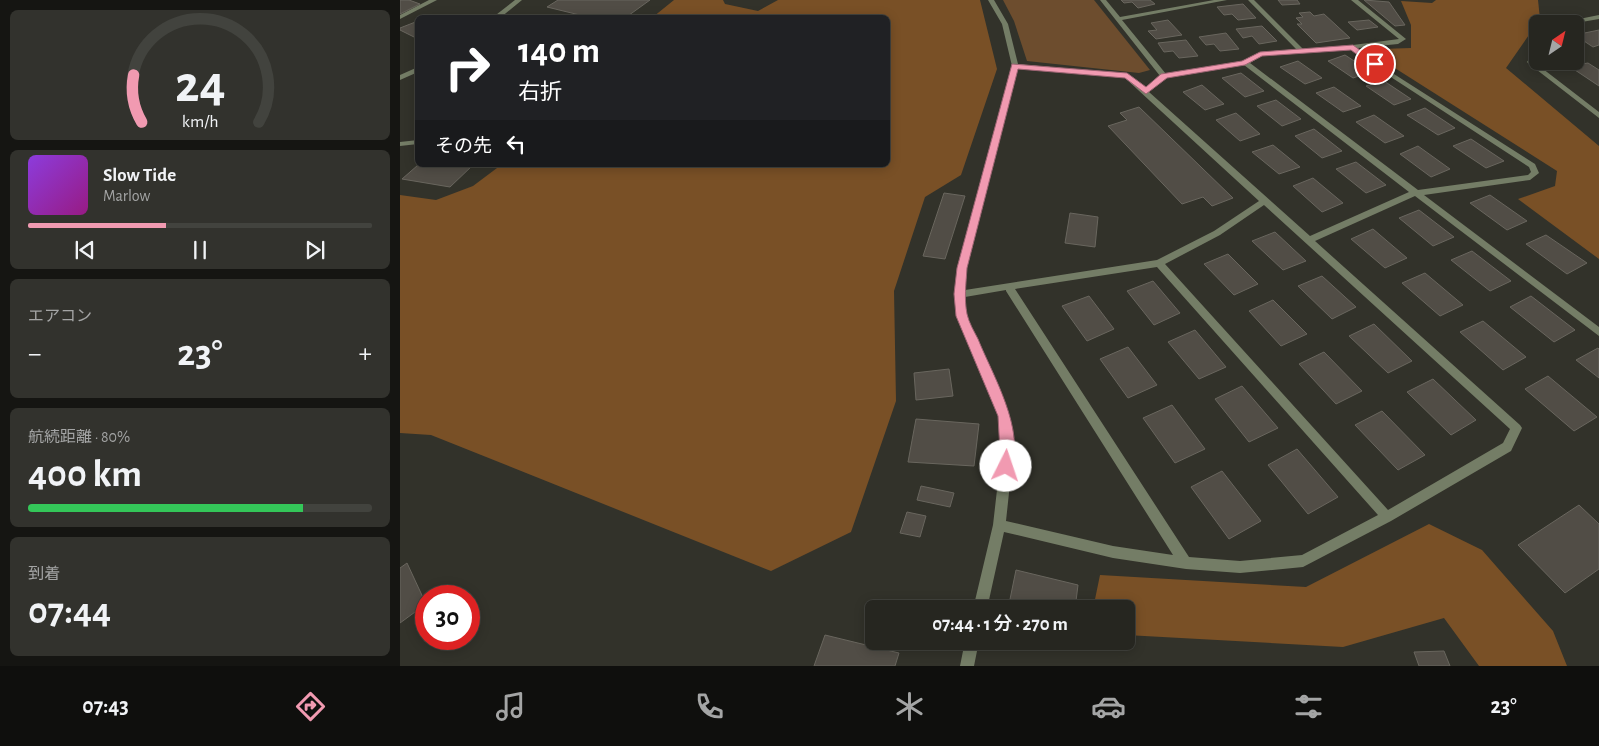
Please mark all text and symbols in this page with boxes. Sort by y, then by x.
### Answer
north arrow [1529,15,1584,70]
map controls [1529,15,1584,70]
text: 140 m [518,34,600,69]
icon: right [435,35,500,100]
pin [1354,43,1396,85]
icon: arrive [1361,50,1389,78]
text: 24 [175,59,225,111]
text: 右折 [518,81,562,103]
text: km/h [182,113,218,131]
icon: left [502,130,530,158]
text: その先 [435,137,492,156]
text: Slow Tide [103,166,176,185]
text: Marlow [103,188,150,204]
icon: previous [71,236,99,264]
icon: pause [186,236,214,264]
icon: next [301,236,329,264]
text: エアコン [28,308,92,324]
text: 23° [177,335,223,373]
text: − [28,340,41,368]
text: + [359,340,372,368]
text: 航続距離 · 80% [28,429,130,445]
position arrow [979,439,1031,491]
text: 400 km [28,456,142,494]
text: 到着 [28,566,60,582]
speed limit sign: 30 [415,585,480,650]
text: 07:44 [28,593,111,631]
text: 07:44 · 1 分 · 270 m [932,615,1068,634]
icon: directions [293,689,328,724]
icon: music [493,689,528,724]
icon: phone [692,689,727,724]
icon: climate [892,689,927,724]
icon: car [1091,689,1126,724]
icon: filters [1291,689,1326,724]
text: 07:43 [82,695,129,717]
text: 23° [1490,695,1517,717]

